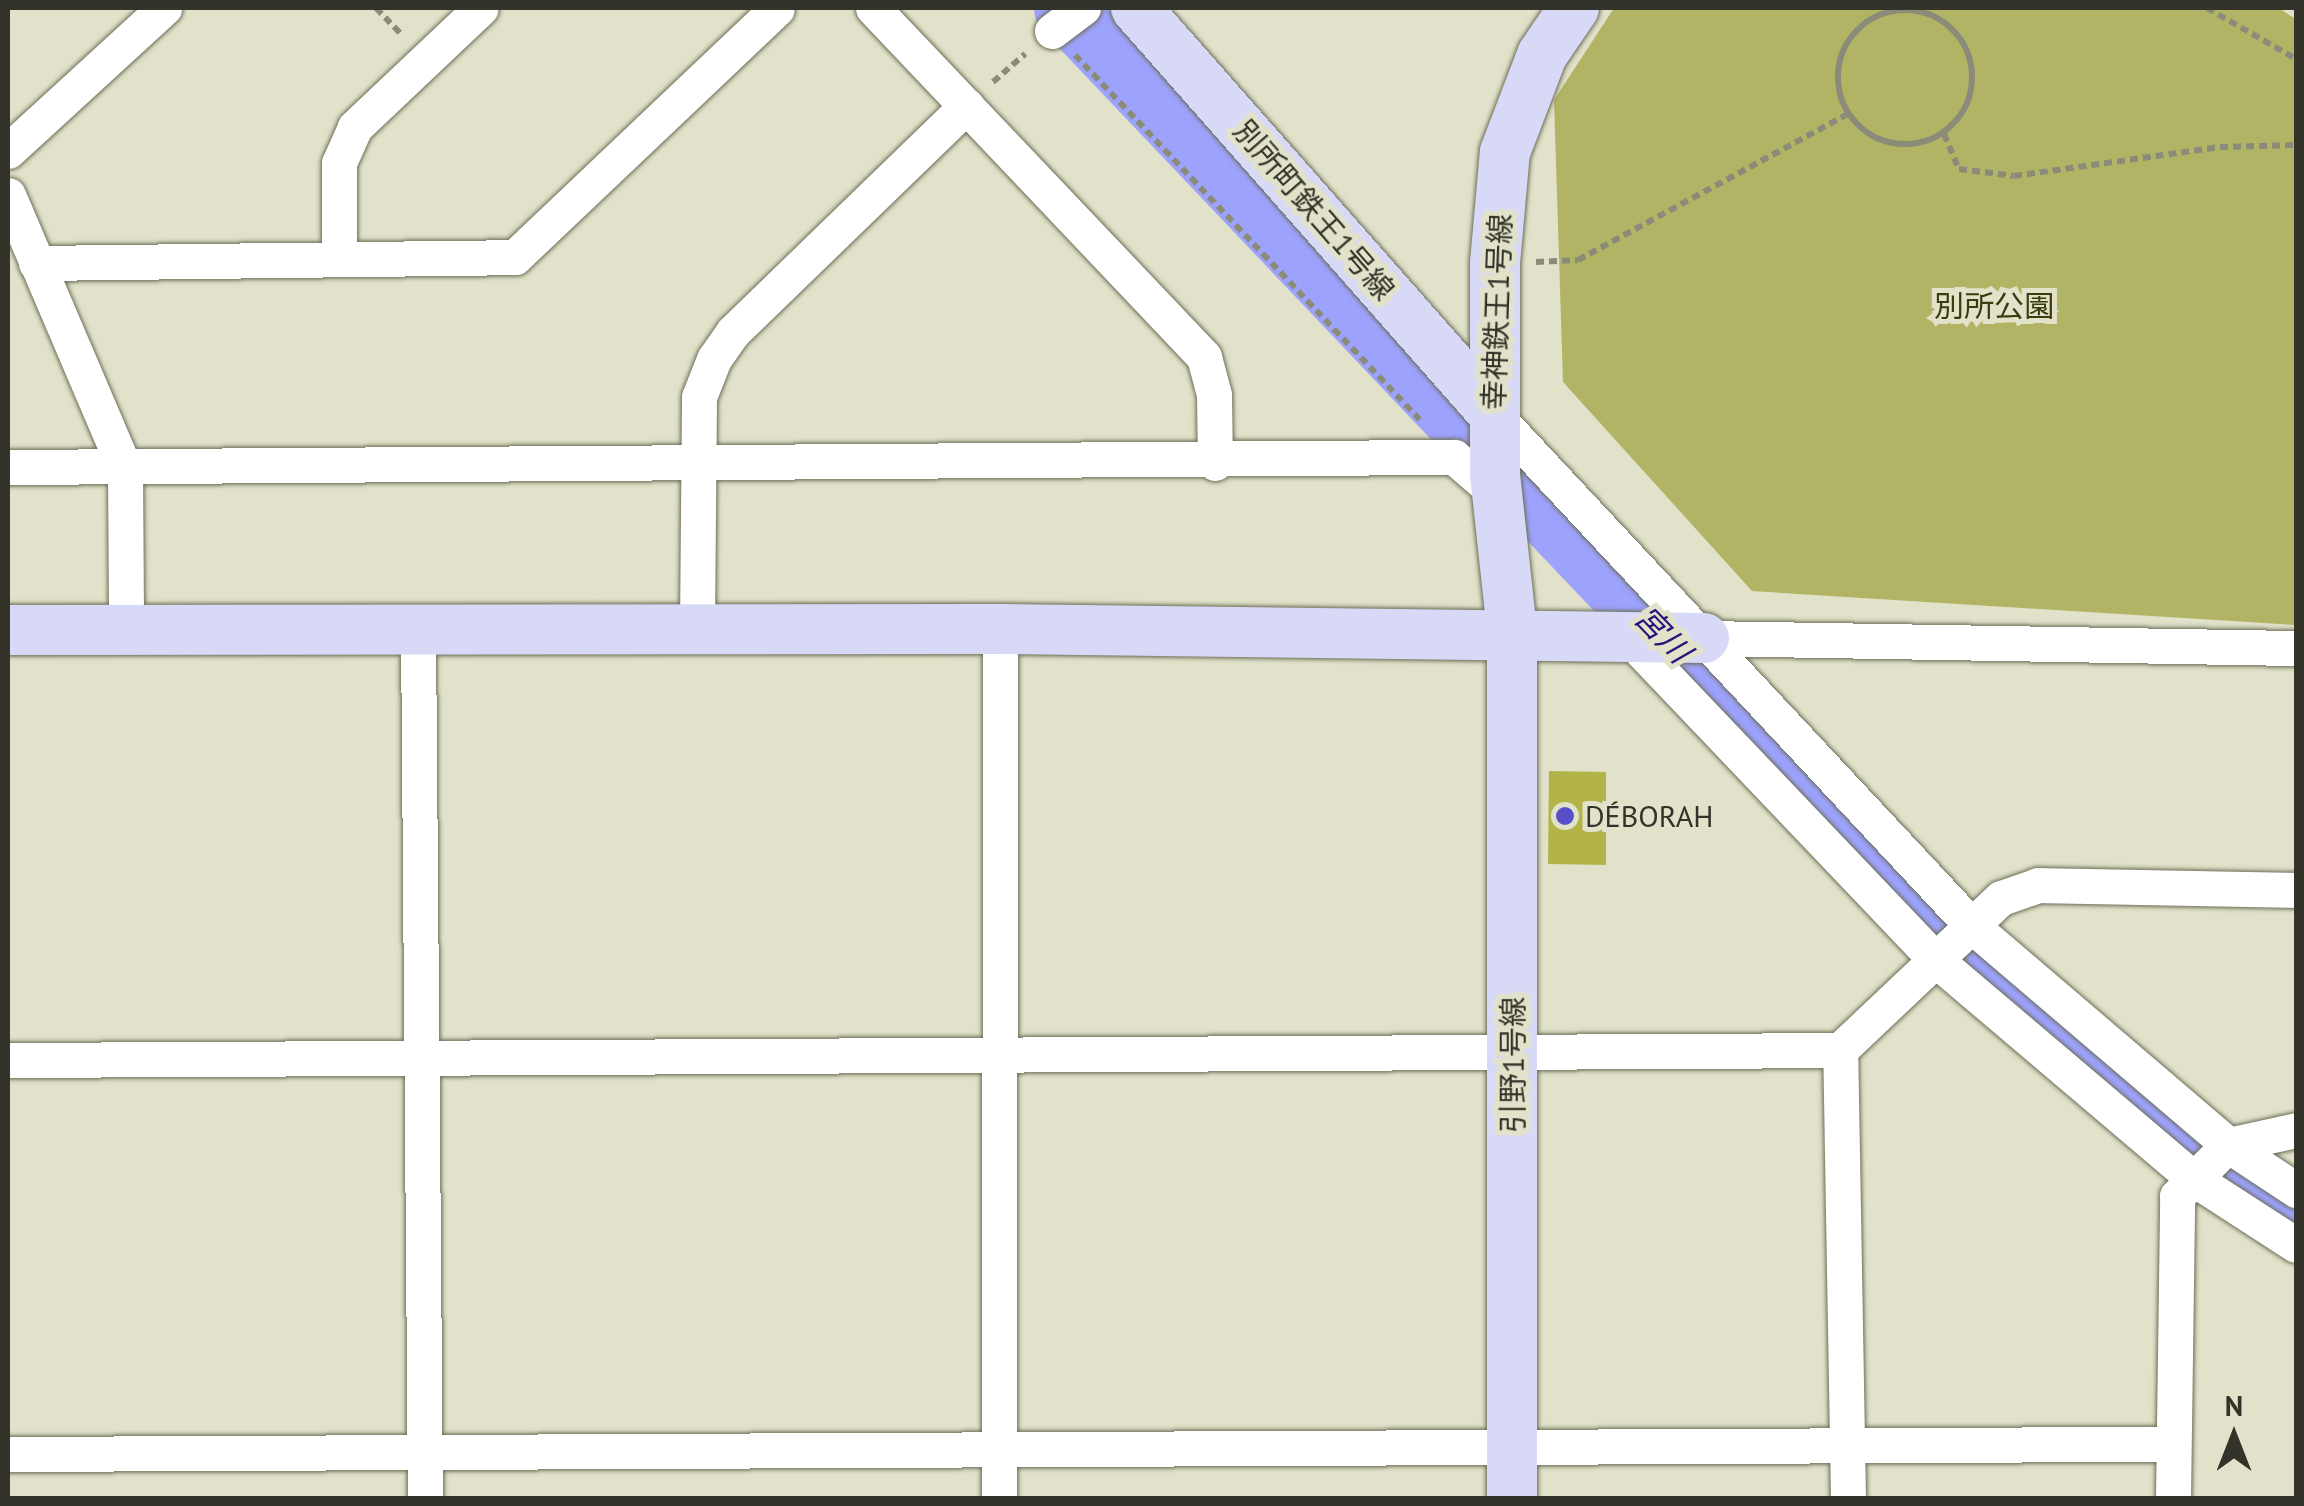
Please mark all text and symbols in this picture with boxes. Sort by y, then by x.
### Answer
street label: 別所町鉄王1号線 [1226,113,1402,307]
street label: 幸神鉄王1号線 [1476,213,1518,411]
park label: 別所公園 [1934,288,2054,324]
water label: 宮川 [1627,598,1699,670]
place label: DÉBORAH [1585,798,1714,834]
marker: DÉBORAH [1554,805,1576,827]
street label: 引野1号線 [1495,997,1531,1133]
north arrow [2184,1386,2284,1486]
text: N [2225,1387,2243,1424]

